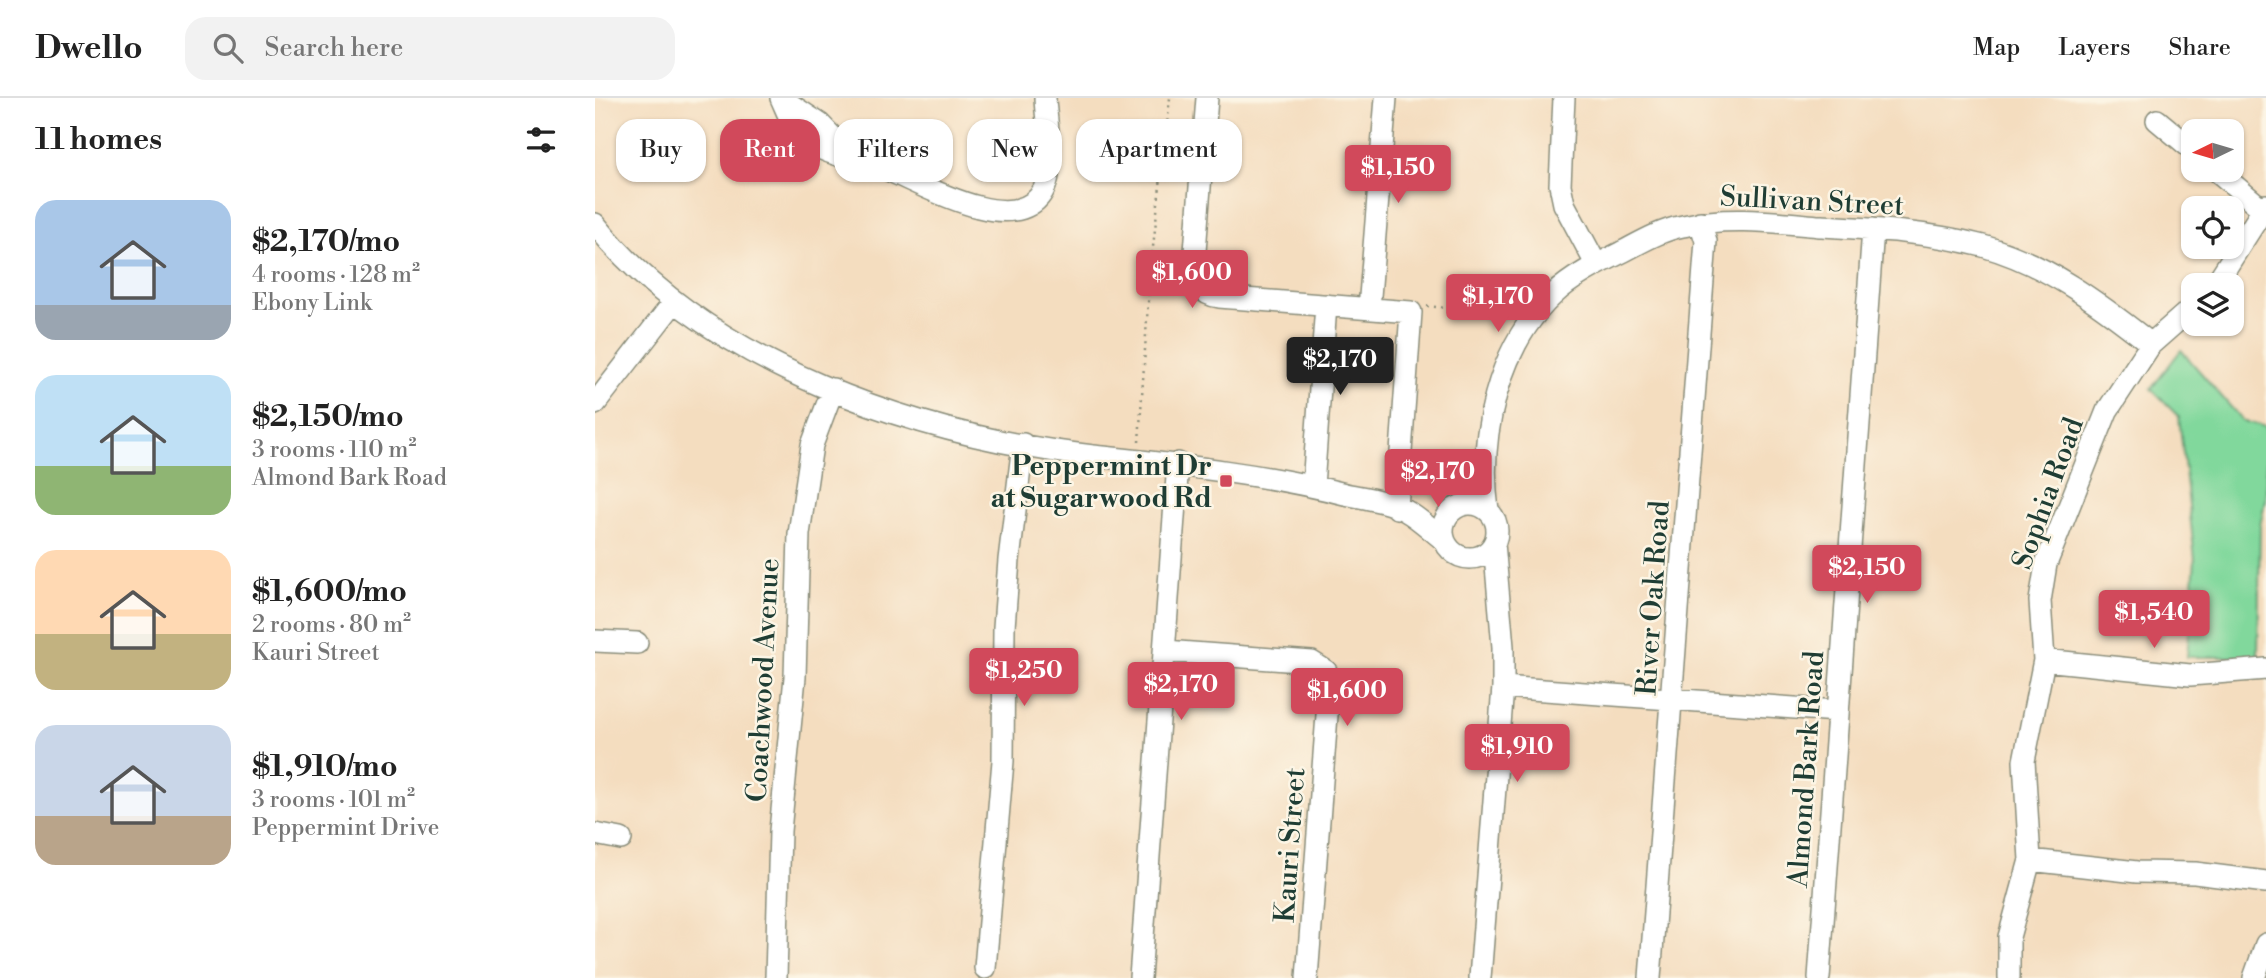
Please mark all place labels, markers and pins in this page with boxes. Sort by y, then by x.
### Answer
pin: $1,150 [1341,146,1455,205]
pin: $1,600 [1135,250,1249,310]
pin: $1,170 [1441,274,1555,334]
pin: $2,170 [1283,338,1397,397]
place label: Peppermint Dr at Sugarwood Rd [990,449,1212,516]
pin: $2,170 [1381,450,1495,509]
marker: Peppermint Dr at Sugarwood Rd [1218,473,1234,489]
pin: $2,150 [1810,546,1924,605]
pin: $1,540 [2097,590,2211,650]
pin: $1,250 [967,648,1081,708]
pin: $2,170 [1124,662,1238,722]
pin: $1,600 [1290,668,1404,728]
pin: $1,910 [1460,724,1574,784]

